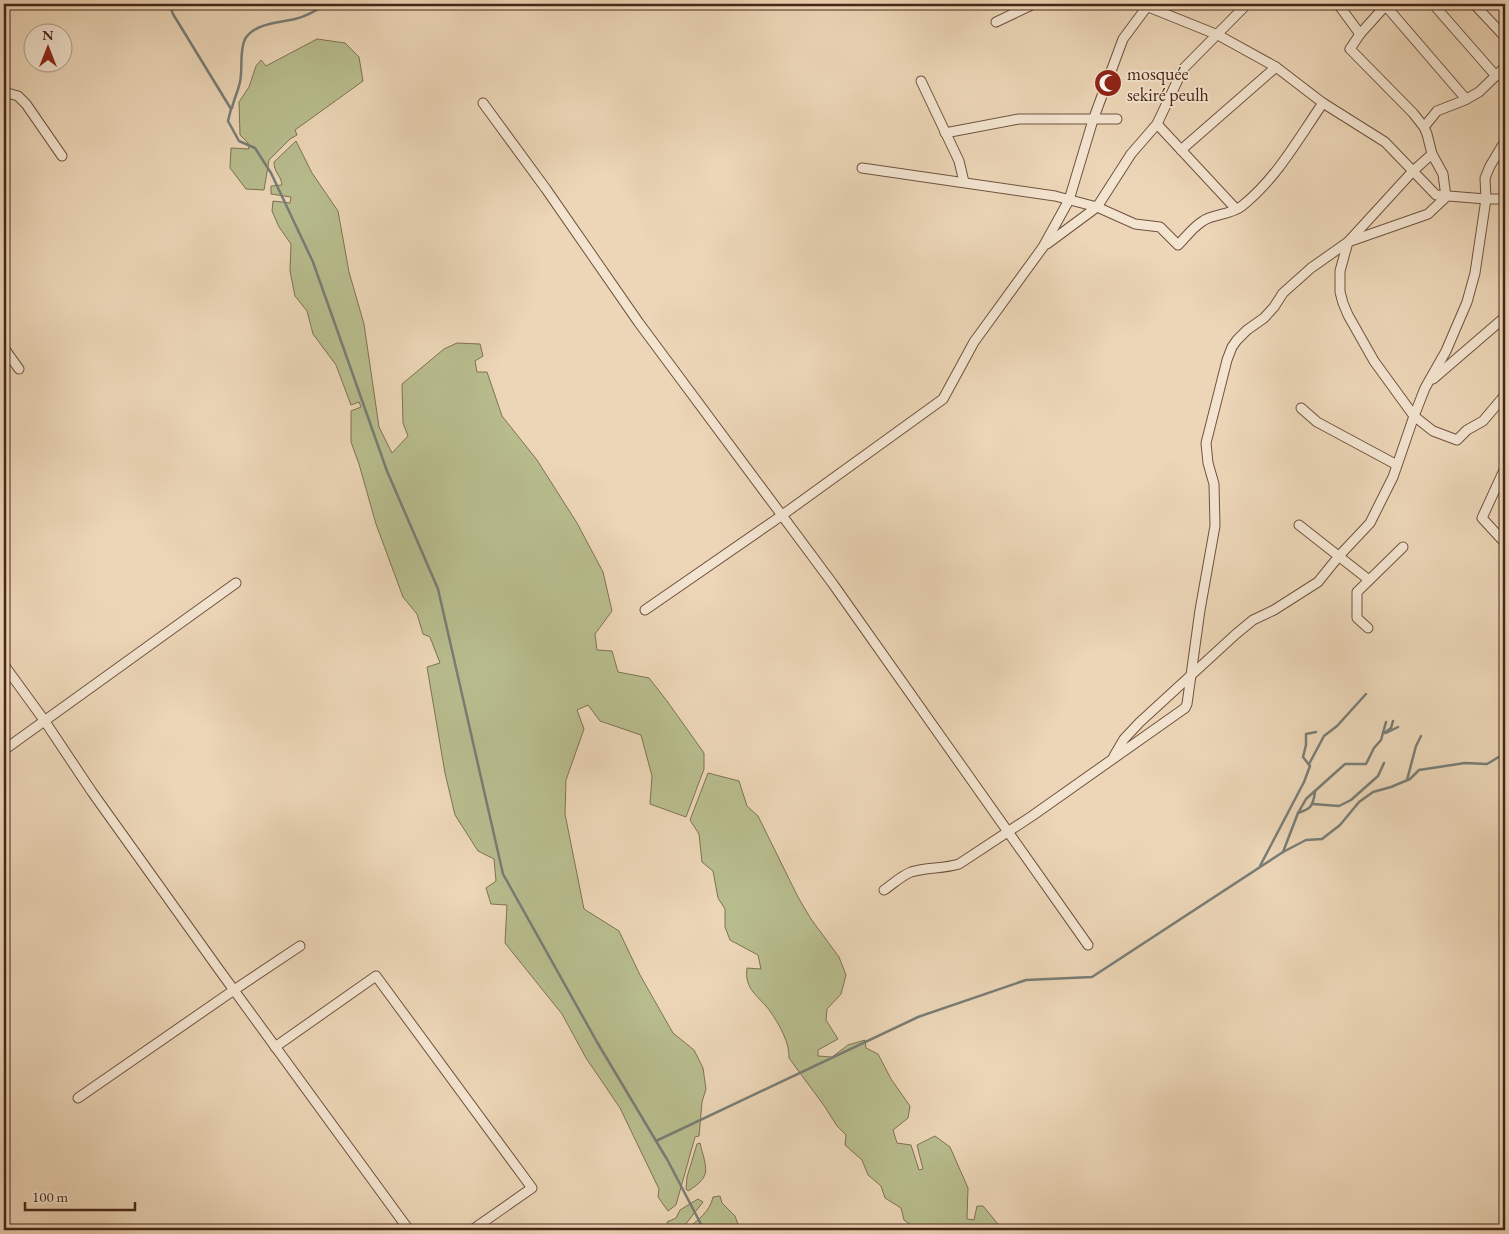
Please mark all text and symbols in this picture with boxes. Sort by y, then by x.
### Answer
north arrow [22,22,72,72]
text: N [42,26,54,44]
place label: mosquée sekiré peulh [1127,62,1209,106]
mosque icon: mosquée sekiré peulh [1093,68,1123,98]
scale bar [25,1179,135,1211]
text: 100 m [32,1187,69,1206]

